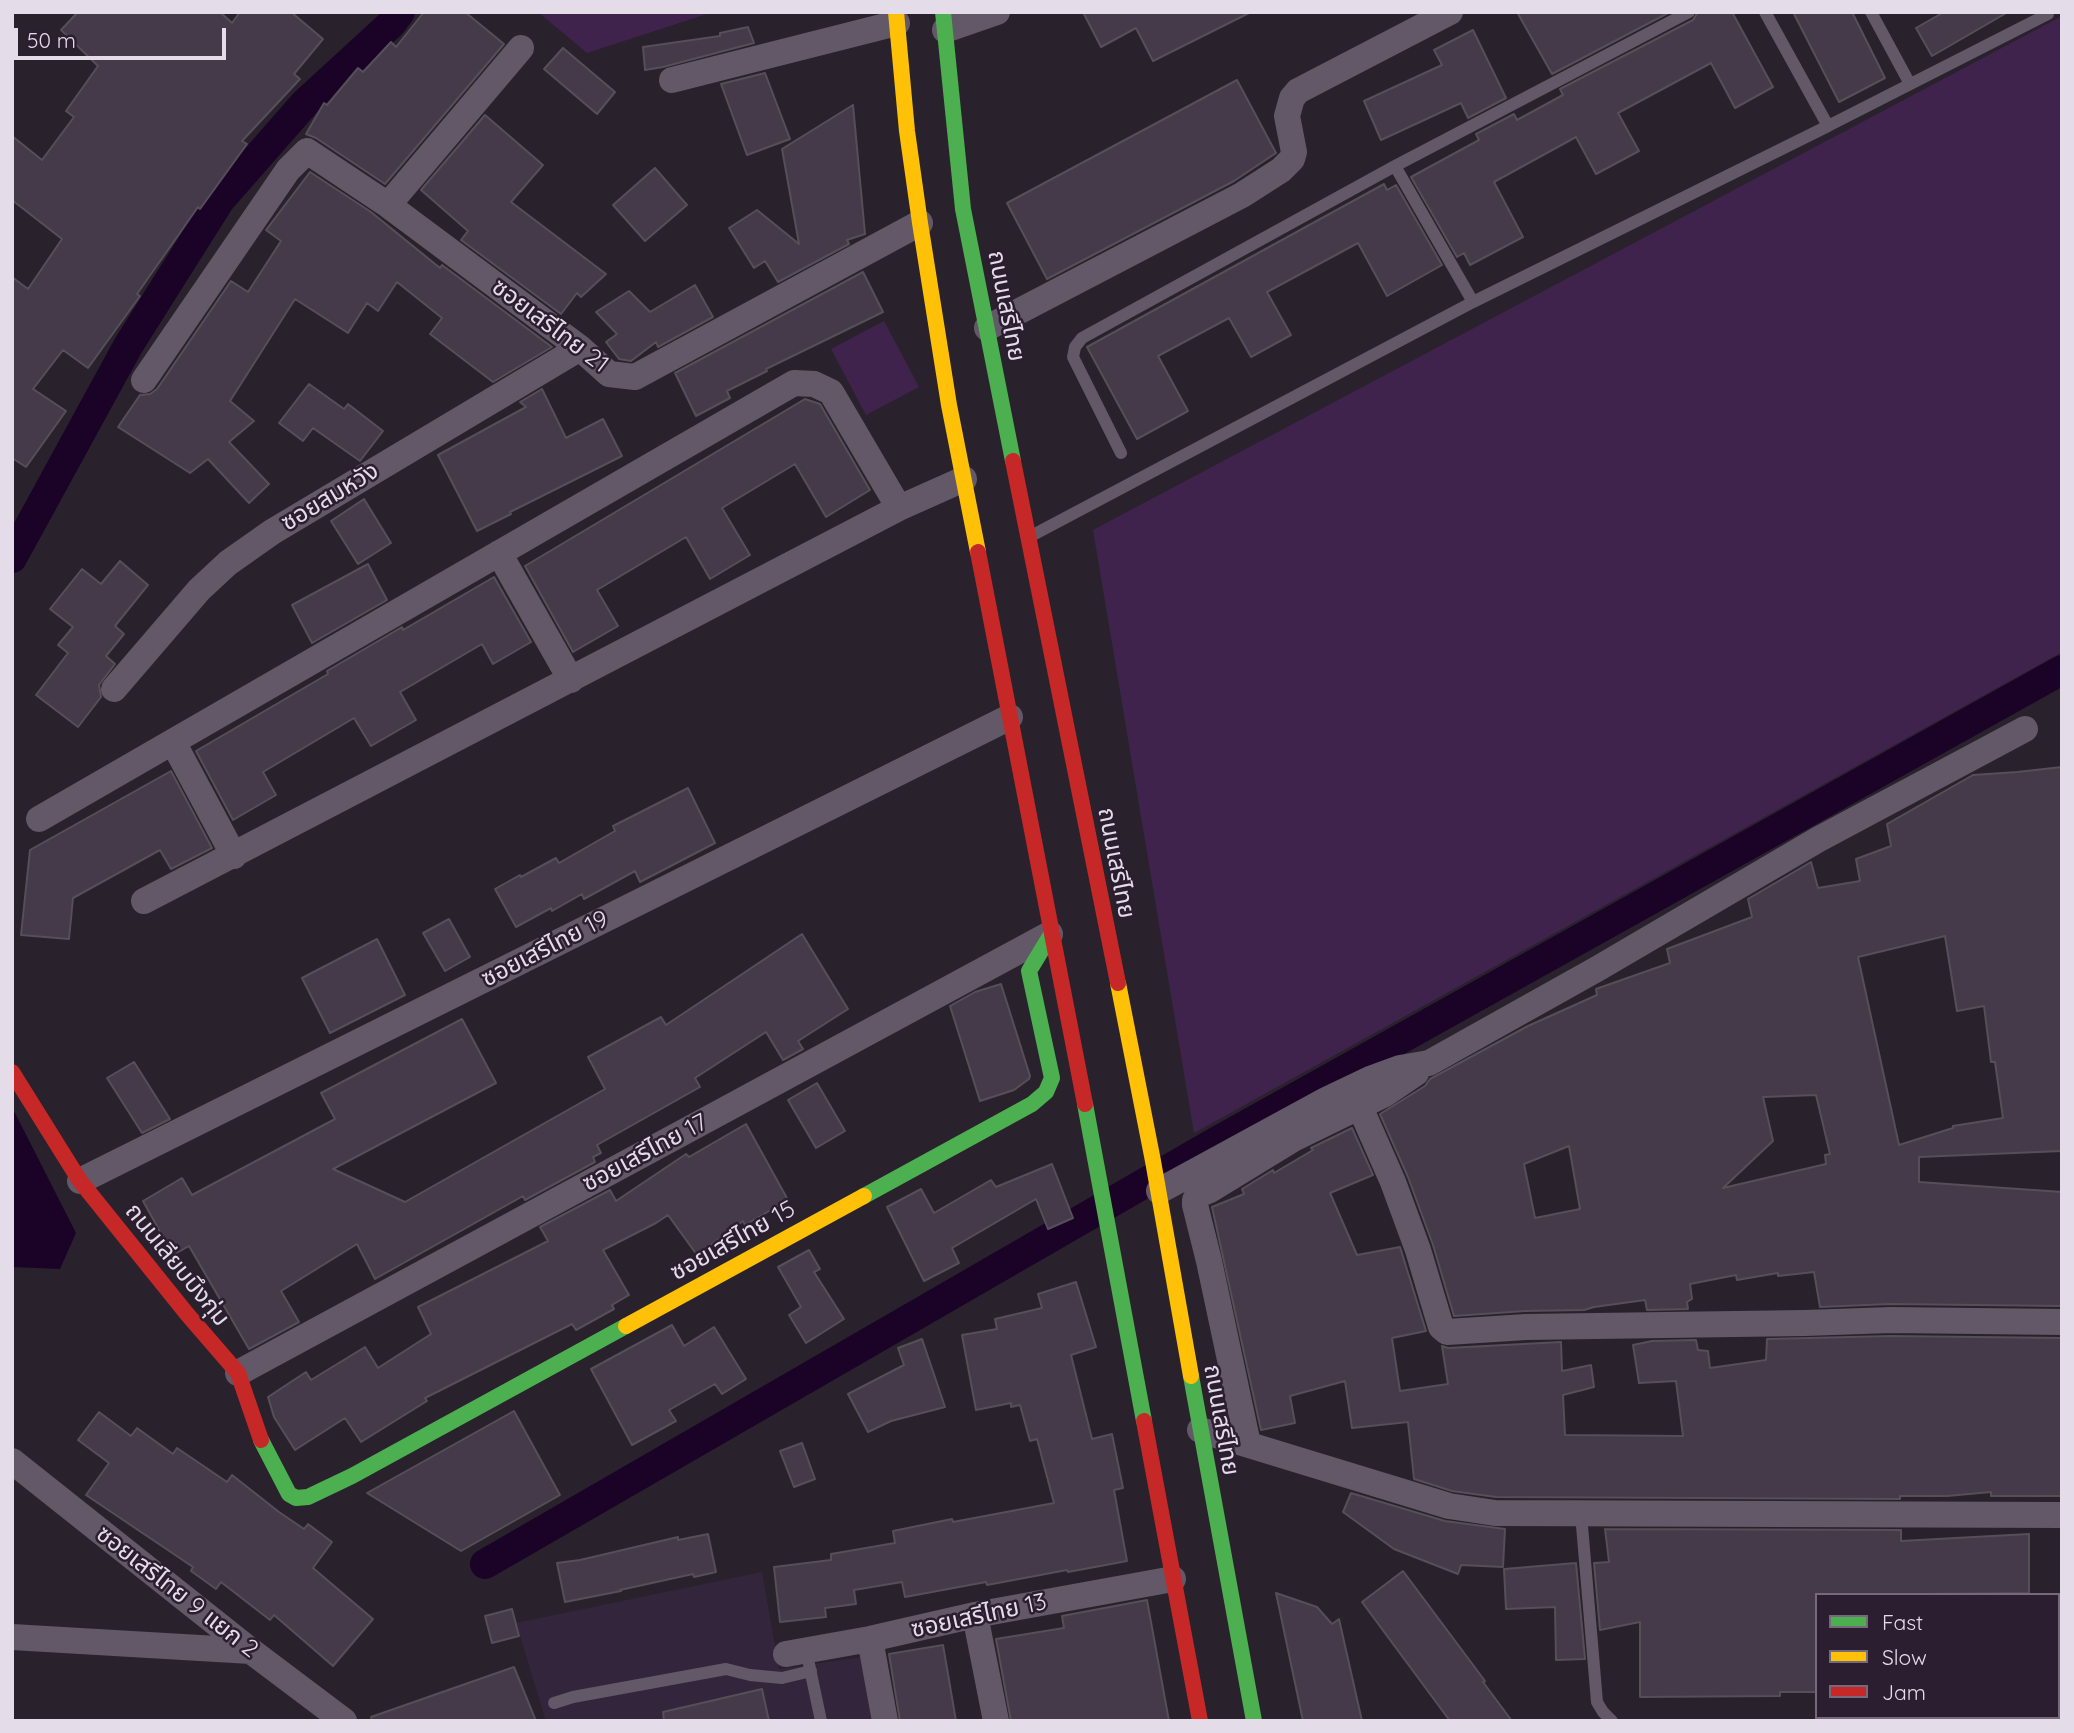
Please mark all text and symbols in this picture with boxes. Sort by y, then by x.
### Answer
scale bar [18,14,229,58]
text: 50 m [27,27,76,53]
street label: ถนนเสรีไทย [981,248,1031,364]
street label: ซอยเสรีไทย 21 [486,273,614,379]
street label: ซอยสมหวัง [276,457,384,537]
street label: ถนนเสรีไทย [1091,805,1141,921]
street label: ซอยเสรีไทย 19 [477,905,613,993]
street label: ซอยเสรีไทย 17 [578,1108,712,1198]
street label: ซอยเสรีไทย 15 [666,1195,800,1287]
street label: ถนนเลียบบึงกุ่ม [119,1198,235,1332]
street label: ถนนเสรีไทย [1197,1362,1245,1478]
street label: ซอยเสรีไทย 9 แยก 2 [90,1520,264,1664]
street label: ซอยเสรีไทย 13 [909,1588,1049,1644]
legend [1815,1593,2060,1719]
text: Fast [1882,1609,1923,1635]
text: Slow [1882,1644,1927,1670]
text: Jam [1882,1679,1926,1705]

